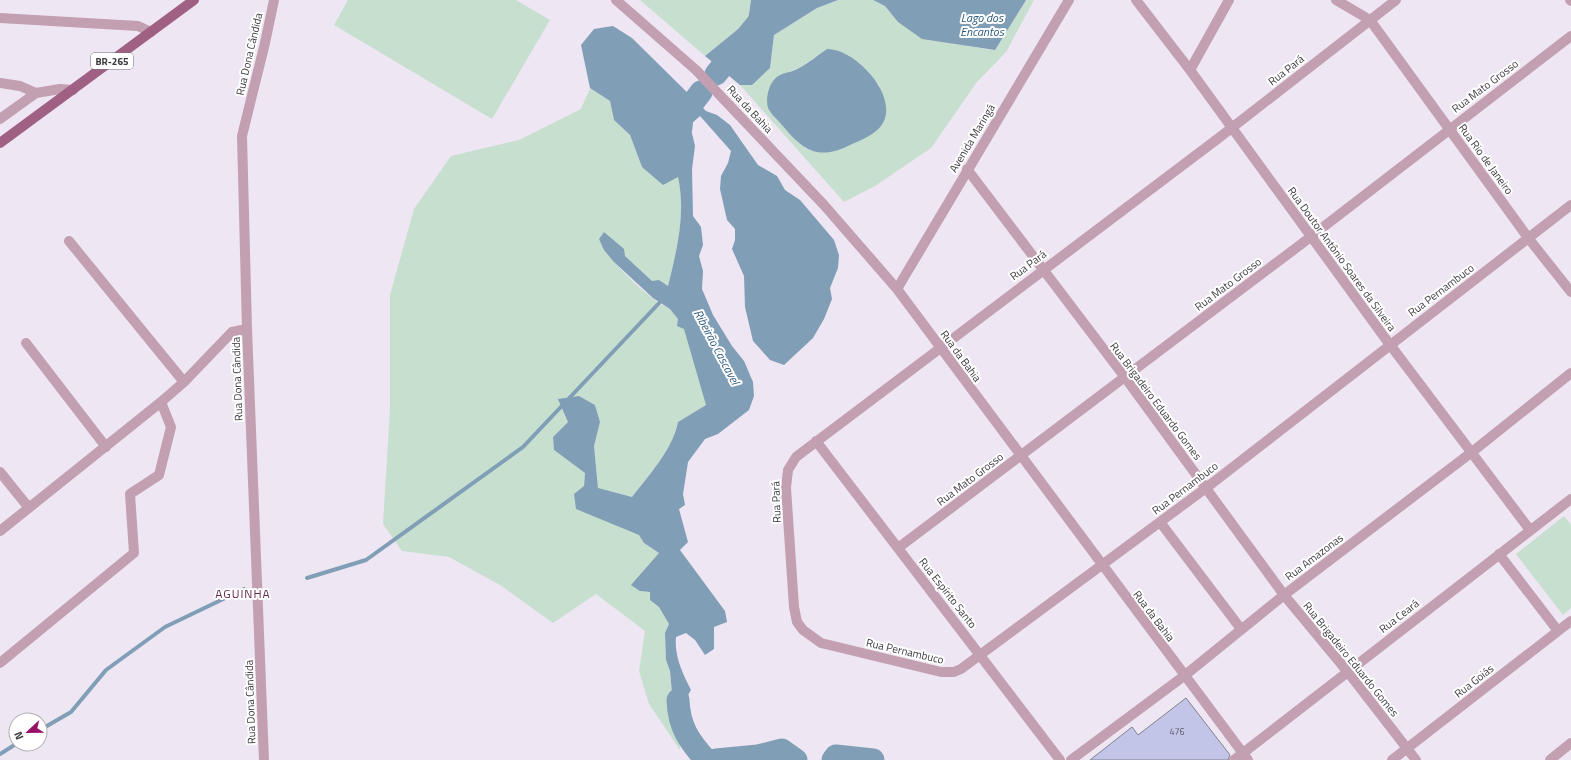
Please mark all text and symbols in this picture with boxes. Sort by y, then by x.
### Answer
water label: Lago dos Encantos [960,8,1005,41]
street label: Rua Dona Cândida [232,11,266,97]
street label: Rua Pará [1265,51,1308,89]
road number: BR-265 [91,53,133,69]
street label: Rua Mato Grosso [1448,56,1522,116]
street label: Rua da Bahia [724,81,777,137]
street label: Avenida Maringá [945,100,999,175]
street label: Rua Rio de Janeiro [1455,120,1517,198]
street label: Rua Doutor Antônio Soares da Silveira [1284,184,1400,335]
street label: Rua Pará [1006,246,1050,284]
street label: Rua Mato Grosso [1191,254,1265,314]
street label: Rua Pernambuco [1405,260,1478,320]
water label: Ribeirão Cascavel [689,306,745,389]
street label: Rua da Bahia [937,327,986,386]
street label: Rua Dona Cândida [228,336,246,421]
street label: Rua Brigadeiro Eduardo Gomes [1106,339,1206,463]
street label: Rua Mato Grosso [933,449,1007,509]
street label: Rua Pernambuco [1149,458,1222,518]
street label: Rua Pará [767,480,785,523]
street label: Rua Amazonas [1282,530,1346,584]
street label: Rua Espírito Santo [915,554,981,632]
district label: AGUINHA [215,584,271,603]
street label: Rua da Bahia [1129,587,1179,645]
street label: Rua Ceará [1376,595,1423,637]
street label: Rua Brigadeiro Eduardo Gomes [1300,598,1402,720]
street label: Rua Pernambuco [865,634,946,668]
street label: Rua Dona Cândida [241,659,259,744]
street label: Rua Goiás [1451,660,1497,702]
north arrow [8,712,48,752]
house number: 476 [1169,725,1185,738]
text: N [10,729,28,742]

